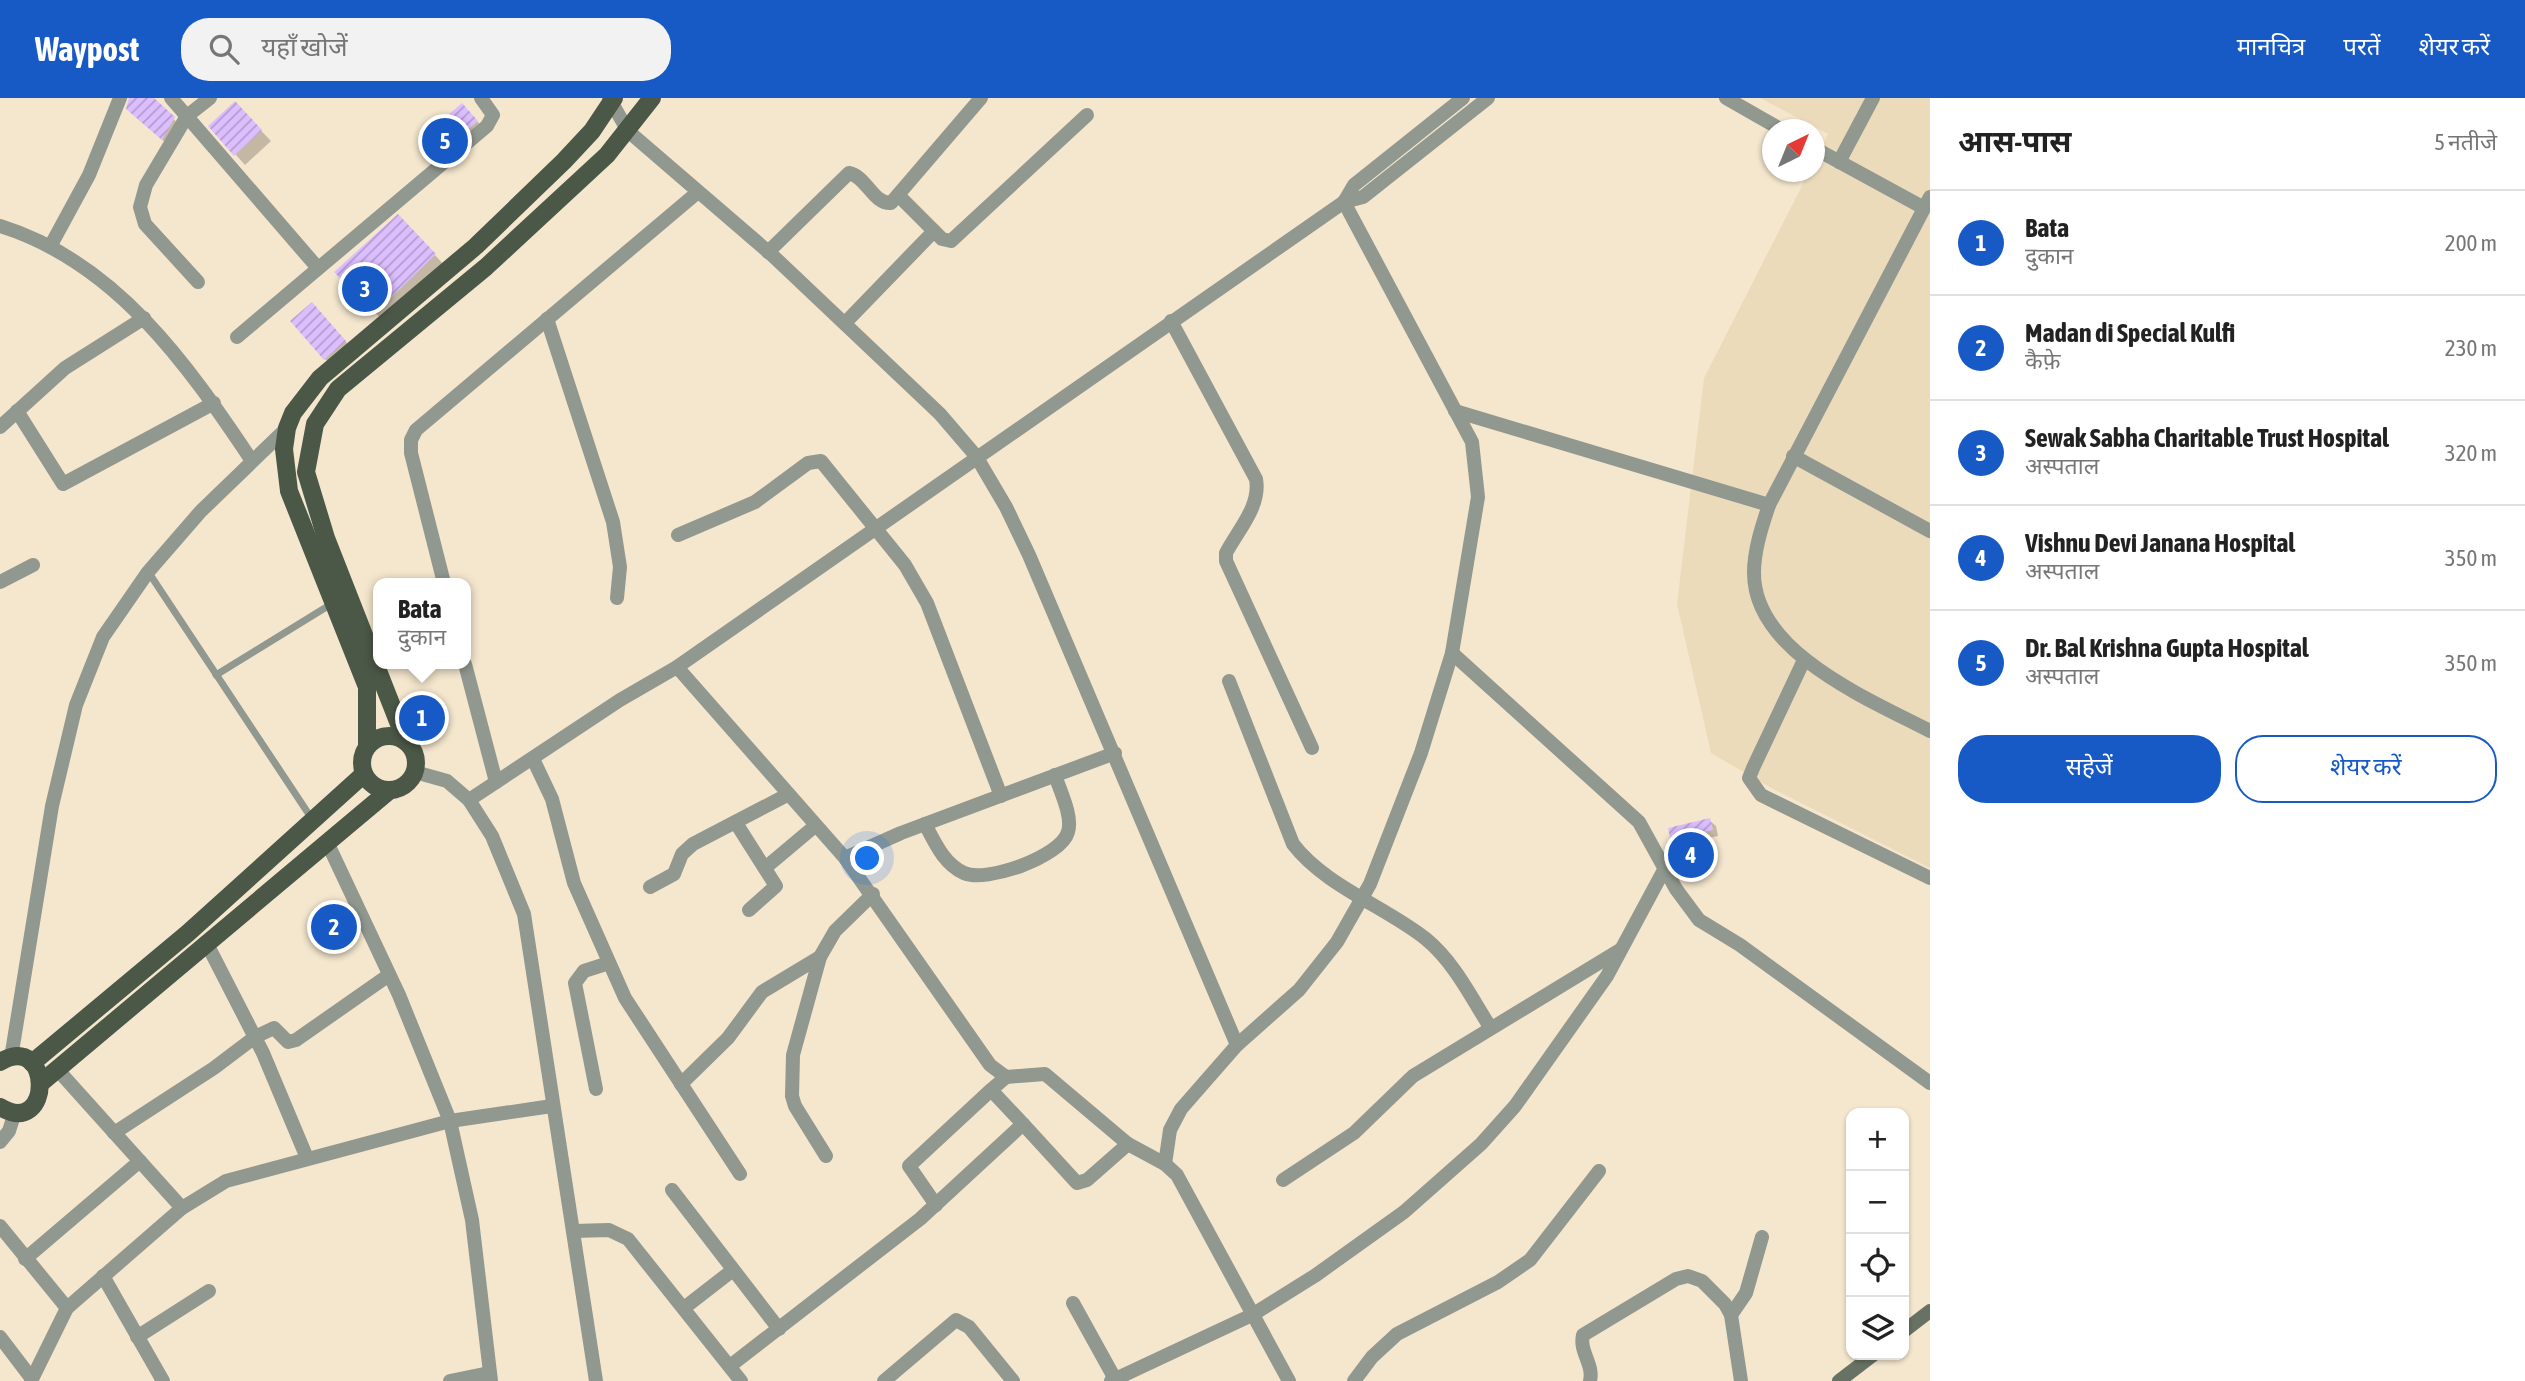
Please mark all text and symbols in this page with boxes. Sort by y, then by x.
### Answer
search box [181,18,671,81]
text: Waypost [35,30,139,68]
icon: search [205,30,243,68]
text: यहाँ खोजें [261,32,348,62]
text: मानचित्र [2237,33,2305,60]
text: परतें [2343,33,2380,60]
text: शेयर करें [2418,33,2490,60]
pin: 5 [422,115,468,167]
north arrow [1762,119,1825,182]
text: आस-पास [1958,124,2071,158]
text: 5 नतीजे [2434,129,2497,155]
text: Bata [2025,213,2069,243]
text: 1 [1976,230,1986,256]
text: 200 m [2445,230,2497,256]
text: दुकान [2025,243,2074,269]
pin: 3 [342,263,388,315]
text: Madan di Special Kulfi [2025,318,2235,348]
text: 2 [1976,335,1986,361]
text: 230 m [2445,335,2497,361]
text: कैफ़े [2025,348,2060,374]
text: Sewak Sabha Charitable Trust Hospital [2025,423,2389,453]
text: 3 [1976,440,1986,466]
text: 320 m [2445,440,2497,466]
text: अस्पताल [2025,453,2099,479]
text: Vishnu Devi Janana Hospital [2025,528,2295,558]
text: 4 [1976,545,1986,571]
text: 350 m [2445,545,2497,571]
text: अस्पताल [2025,558,2099,584]
popup [373,578,471,669]
text: Bata [398,594,442,624]
text: दुकान [398,624,446,650]
text: Dr. Bal Krishna Gupta Hospital [2025,633,2309,663]
text: 5 [1976,650,1986,676]
text: 350 m [2445,650,2497,676]
text: अस्पताल [2025,663,2099,689]
pin: 1 [399,692,445,744]
button: सहेजें [1958,735,2221,803]
button: शेयर करें [2235,735,2497,803]
pin: 4 [1668,829,1714,881]
your location [850,841,884,875]
pin: 2 [311,901,357,953]
map controls [1846,1108,1909,1360]
button: + [1846,1108,1909,1171]
button: − [1846,1171,1909,1234]
button: locate [1846,1234,1909,1297]
button: layers [1846,1297,1909,1360]

